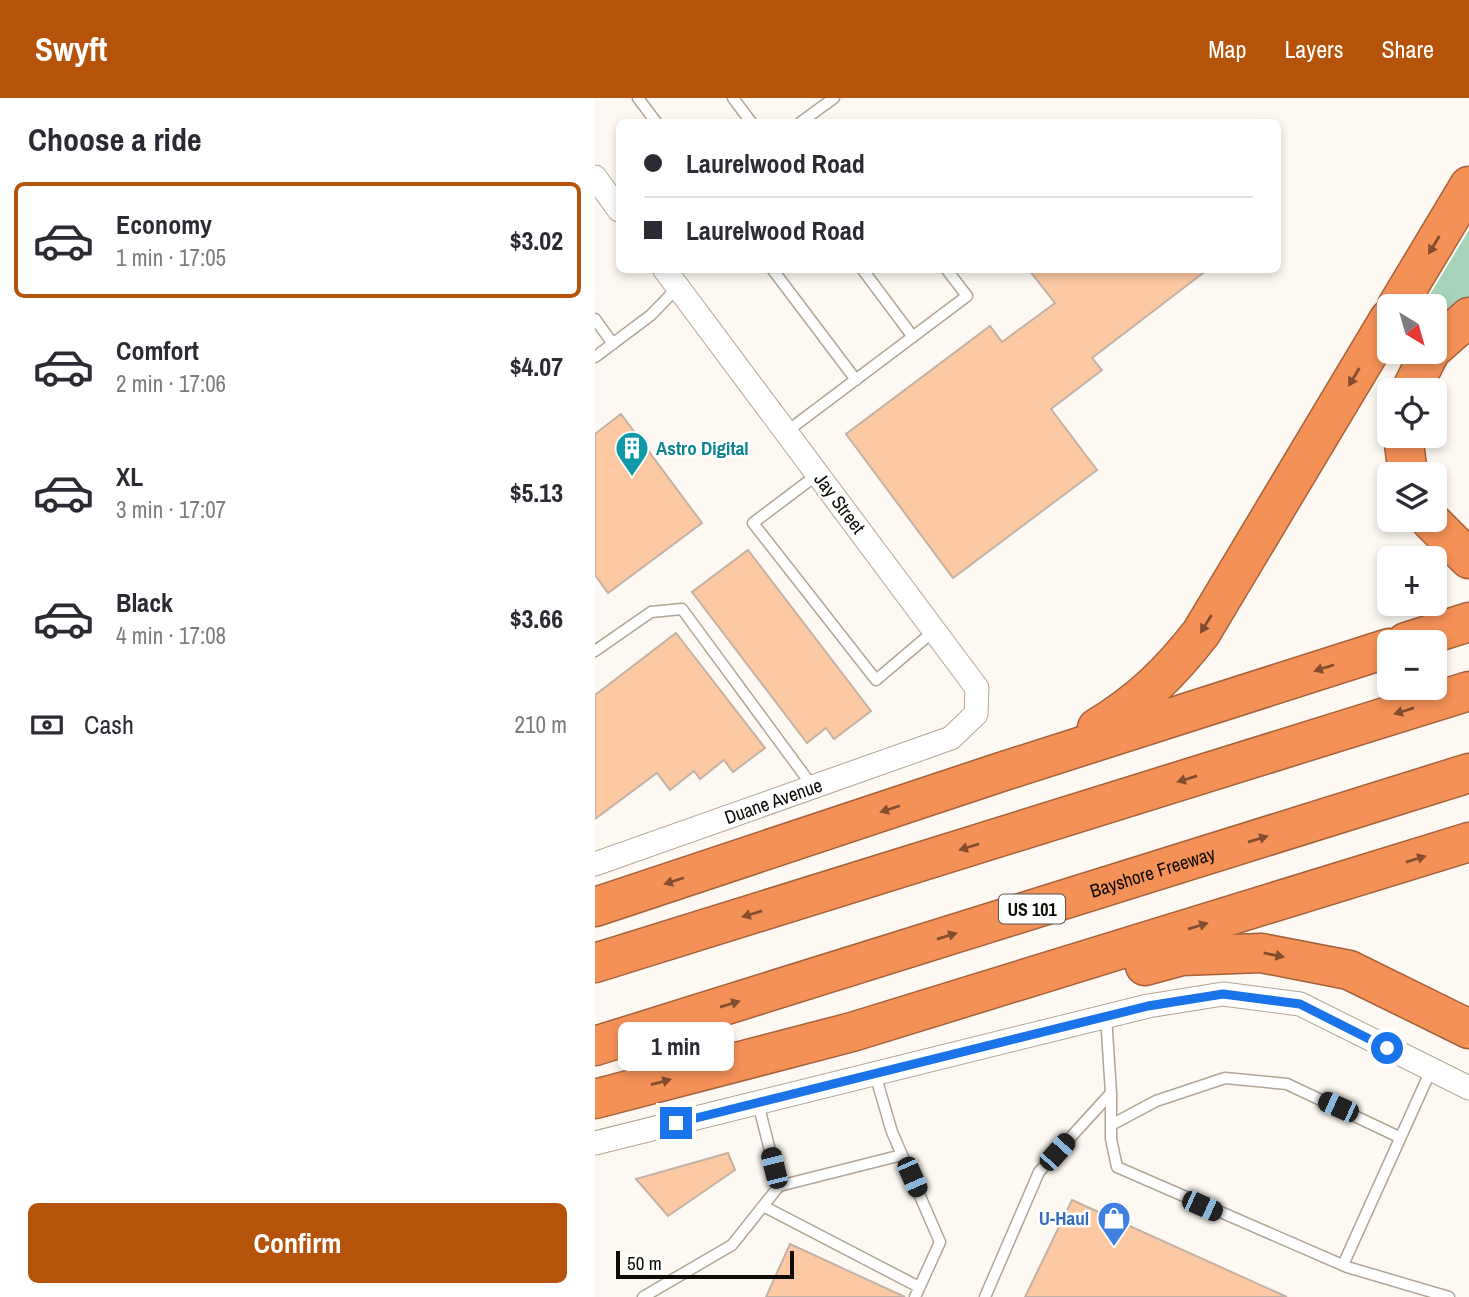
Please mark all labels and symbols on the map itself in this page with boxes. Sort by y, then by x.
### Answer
one-way arrow [1428,236,1440,255]
north arrow [1377,294,1447,364]
one-way arrow [1348,368,1361,387]
building icon: Astro Digital [613,429,651,478]
place label: Astro Digital [656,435,749,461]
street label: Jay Street [809,467,872,539]
one-way arrow [1200,615,1212,634]
one-way arrow [1314,664,1335,674]
one-way arrow [1393,707,1414,717]
street label: Duane Avenue [721,772,826,830]
one-way arrow [1176,775,1197,785]
one-way arrow [880,804,901,815]
one-way arrow [1248,833,1269,843]
street label: Bayshore Freeway [1087,840,1219,904]
one-way arrow [959,842,980,852]
one-way arrow [1405,853,1426,863]
one-way arrow [664,876,685,887]
road number: US 101 [999,894,1065,924]
one-way arrow [742,910,763,920]
one-way arrow [1188,920,1209,930]
one-way arrow [937,930,958,941]
one-way arrow [1263,950,1285,961]
one-way arrow [720,998,741,1009]
callout: 1 min [618,1021,734,1070]
route start [1371,1032,1403,1064]
one-way arrow [650,1076,672,1087]
car [1315,1089,1362,1125]
route end [660,1107,692,1139]
car [1036,1129,1079,1175]
car [759,1145,790,1191]
car [894,1154,931,1200]
car [1179,1188,1226,1224]
shop icon: U-Haul [1095,1199,1133,1248]
place label: U-Haul [1039,1205,1089,1231]
scale bar [616,1248,795,1280]

